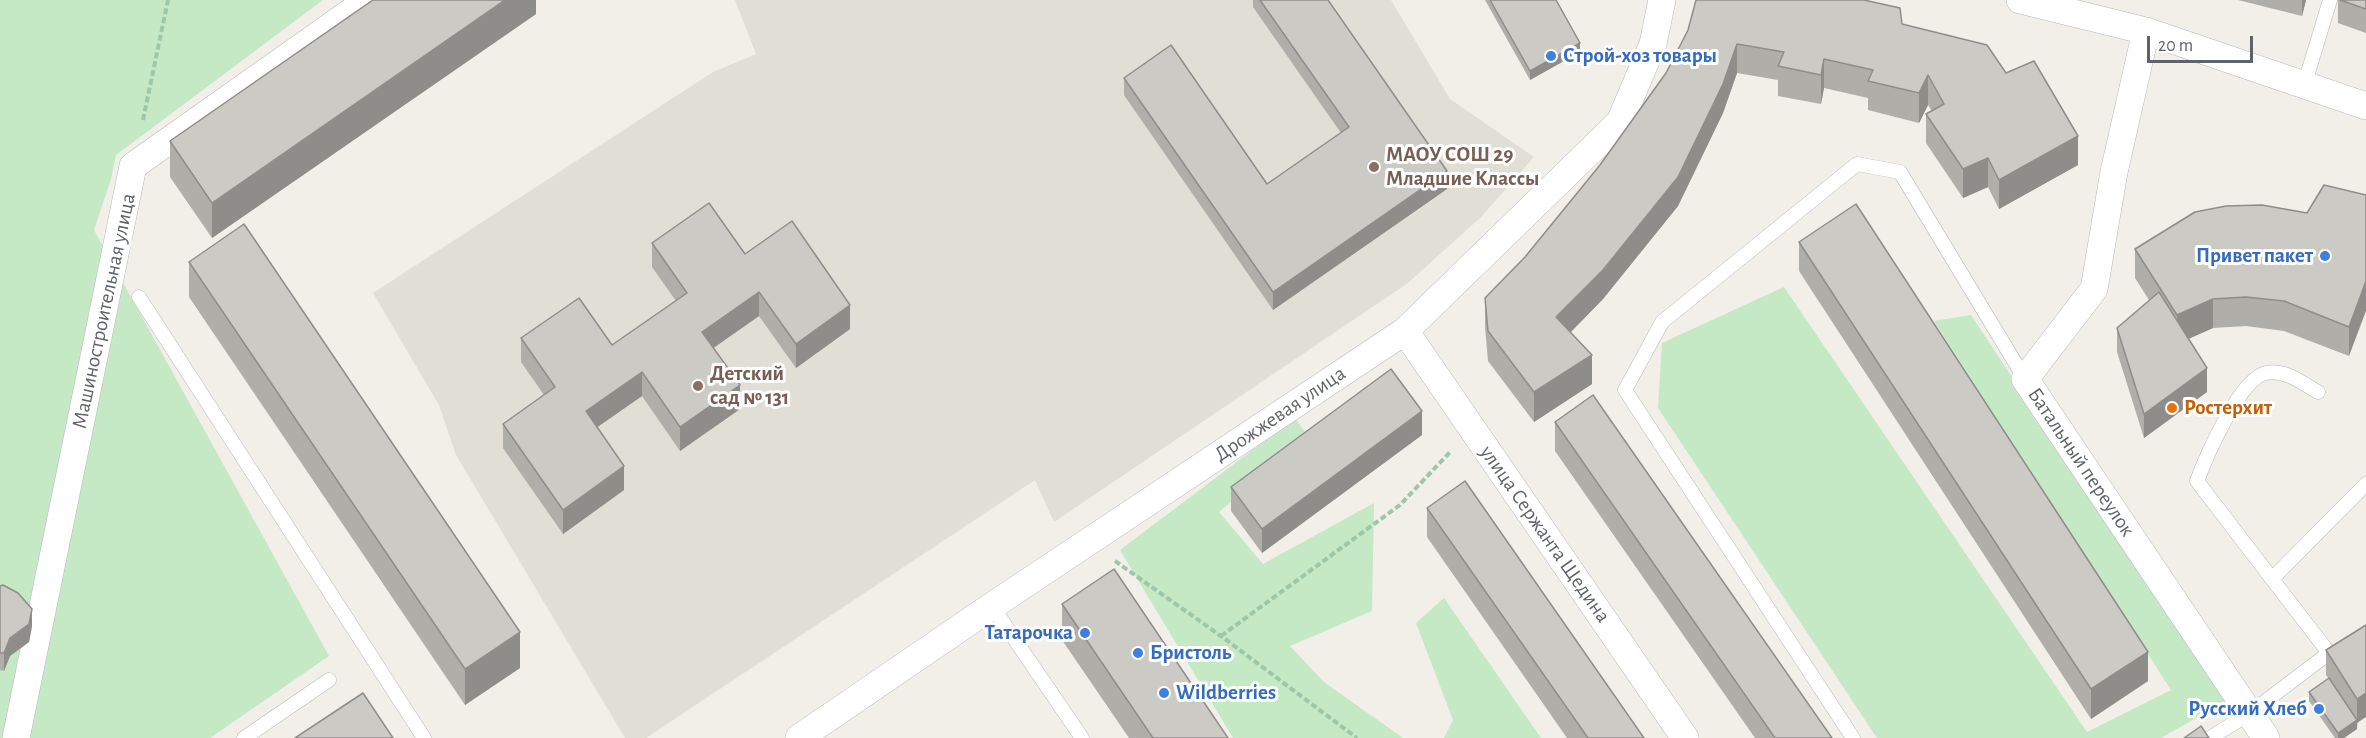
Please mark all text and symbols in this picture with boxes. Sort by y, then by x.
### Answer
scale bar [2150,24,2256,62]
text: 20 m [2158,37,2193,55]
place label: Строй-хоз товары [1563,43,1717,69]
marker: Строй-хоз товары [1544,49,1558,63]
place label: МАОУ СОШ 29 Младшие Классы [1386,142,1539,192]
marker: МАОУ СОШ 29 Младшие Классы [1367,160,1381,174]
street label: Машиностроительная улица [67,191,141,431]
place label: Привет пакет [2196,243,2313,269]
marker: Привет пакет [2318,249,2332,263]
place label: Детский сад № 131 [710,361,789,411]
street label: Дрожжевая улица [1210,361,1350,467]
marker: Детский сад № 131 [691,379,705,393]
street label: Батальный переулок [2022,383,2140,541]
place label: Ростерхит [2184,395,2272,421]
marker: Ростерхит [2165,401,2179,415]
street label: улица Сержанта Щедина [1474,441,1616,627]
place label: Татарочка [985,620,1073,646]
marker: Татарочка [1078,626,1092,640]
place label: Бристоль [1150,640,1232,666]
marker: Бристоль [1131,646,1145,660]
place label: Wildberries [1176,680,1276,706]
marker: Wildberries [1157,686,1171,700]
place label: Русский Хлеб [2188,696,2307,722]
marker: Русский Хлеб [2312,702,2326,716]

